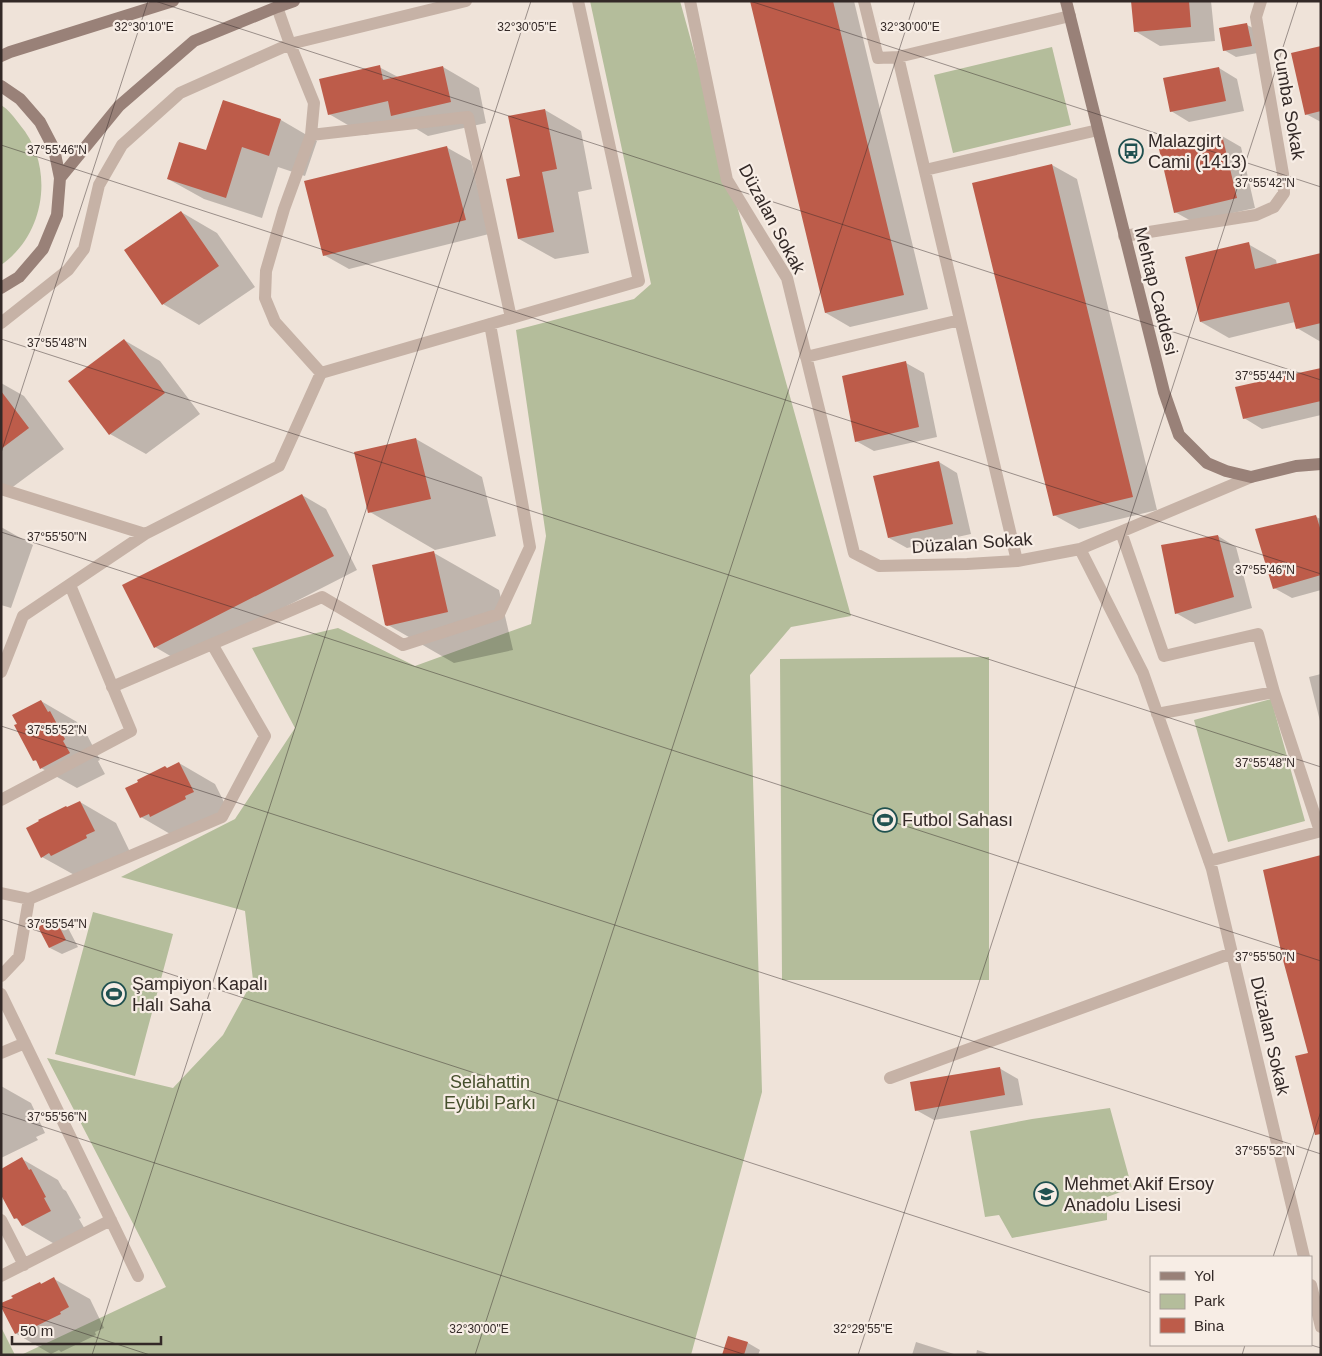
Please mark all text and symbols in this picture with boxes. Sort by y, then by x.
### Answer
text: 32°30'10"E [114,20,174,34]
text: 32°30'05"E [497,20,557,34]
text: 32°30'00"E [880,20,940,34]
street label: Cumba Sokak [1269,47,1309,162]
place label: Malazgirt Cami (1413) [1148,131,1247,172]
bus stop icon: Malazgirt Cami (1413) [1118,138,1144,164]
text: 37°55'46"N [27,143,87,157]
street label: Düzalan Sokak [735,161,810,278]
text: 37°55'42"N [1235,176,1295,190]
street label: Mehtap Caddesi [1130,225,1182,357]
text: 37°55'48"N [27,336,87,350]
text: 37°55'44"N [1235,369,1295,383]
street label: Düzalan Sokak [911,529,1034,557]
text: 37°55'50"N [27,530,87,544]
text: 37°55'46"N [1235,563,1295,577]
text: 37°55'52"N [27,723,87,737]
text: 37°55'48"N [1235,756,1295,770]
sports icon: Futbol Sahası [872,807,898,833]
place label: Futbol Sahası [902,810,1013,830]
text: 37°55'54"N [27,917,87,931]
text: 37°55'50"N [1235,950,1295,964]
place label: Şampiyon Kapalı Halı Saha [132,974,268,1015]
street label: Düzalan Sokak [1247,975,1294,1098]
sports icon: Şampiyon Kapalı Halı Saha [101,981,127,1007]
park label: Selahattin Eyübi Parkı [444,1072,536,1113]
text: 37°55'56"N [27,1110,87,1124]
text: 37°55'52"N [1235,1144,1295,1158]
place label: Mehmet Akif Ersoy Anadolu Lisesi [1064,1174,1214,1215]
school or university icon: Mehmet Akif Ersoy Anadolu Lisesi [1033,1181,1059,1207]
legend [1150,1256,1312,1346]
text: Yol [1194,1267,1214,1284]
text: Park [1194,1292,1225,1309]
scale bar [12,1314,161,1346]
text: Bina [1194,1317,1225,1334]
text: 50 m [20,1322,53,1339]
text: 32°30'00"E [449,1322,509,1336]
text: 32°29'55"E [833,1322,893,1336]

